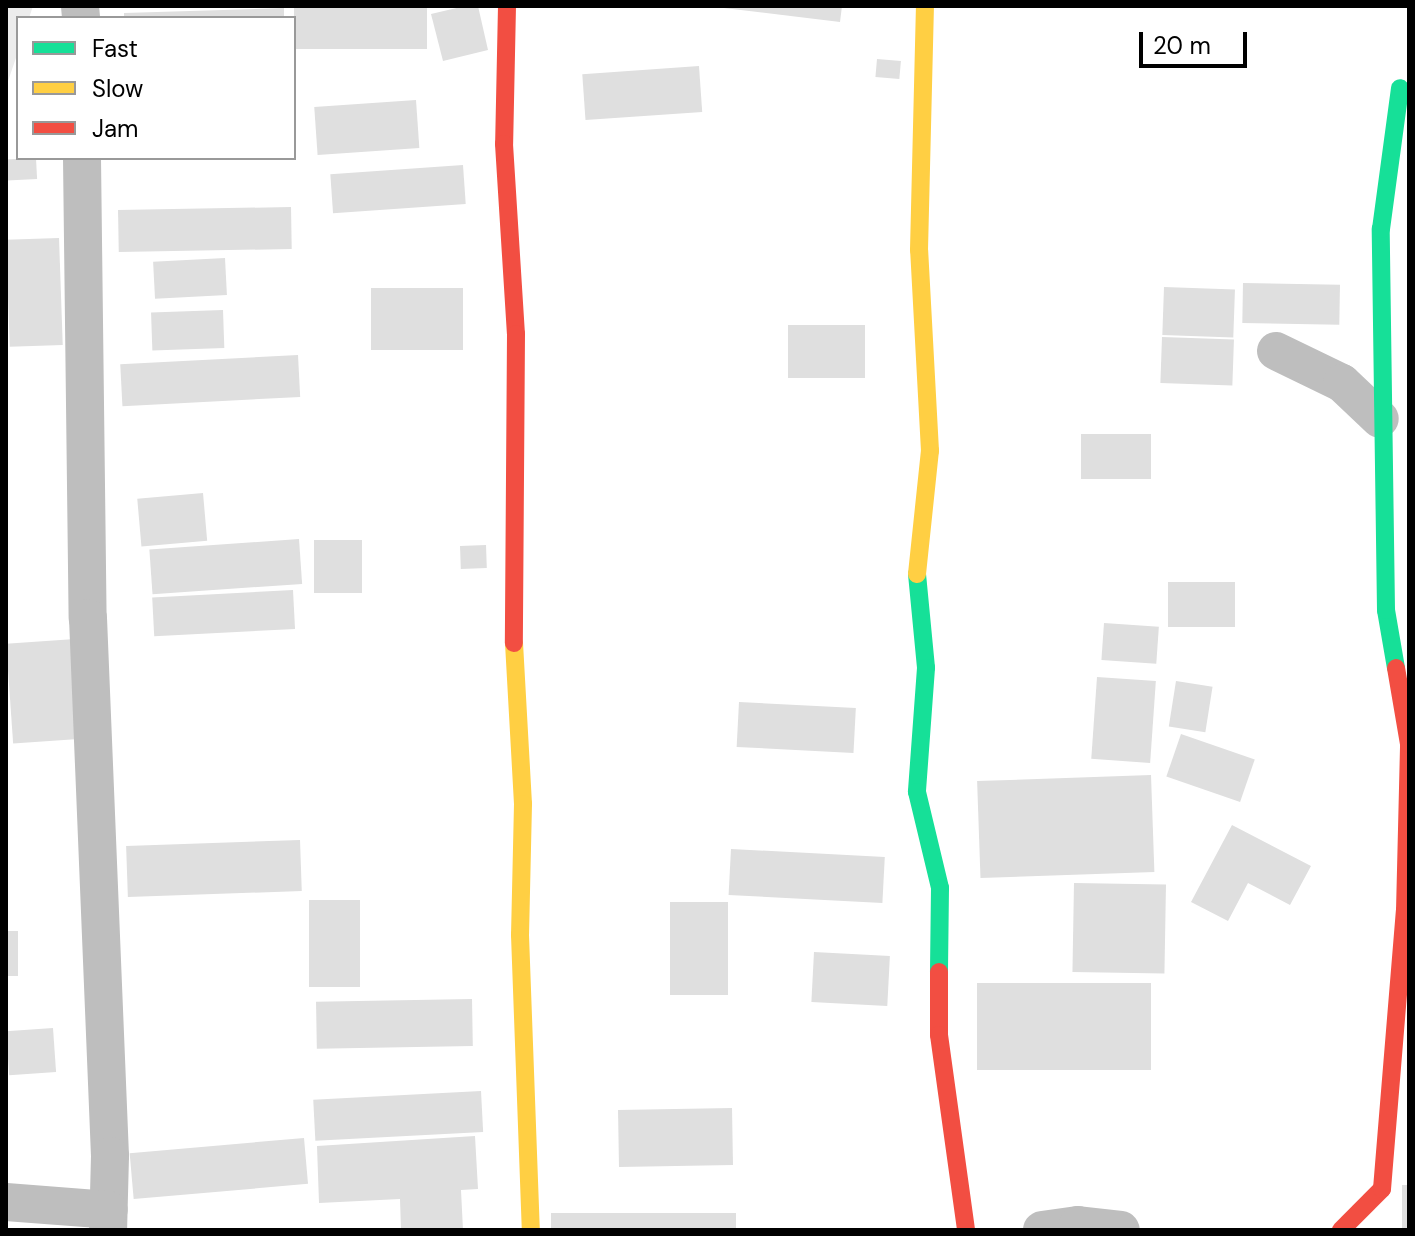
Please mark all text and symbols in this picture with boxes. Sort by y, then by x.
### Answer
legend [16,16,296,160]
scale bar [1143,16,1251,66]
text: 20 m [1153,30,1211,61]
text: Fast [92,33,138,64]
text: Slow [92,73,143,104]
text: Jam [92,113,138,144]

